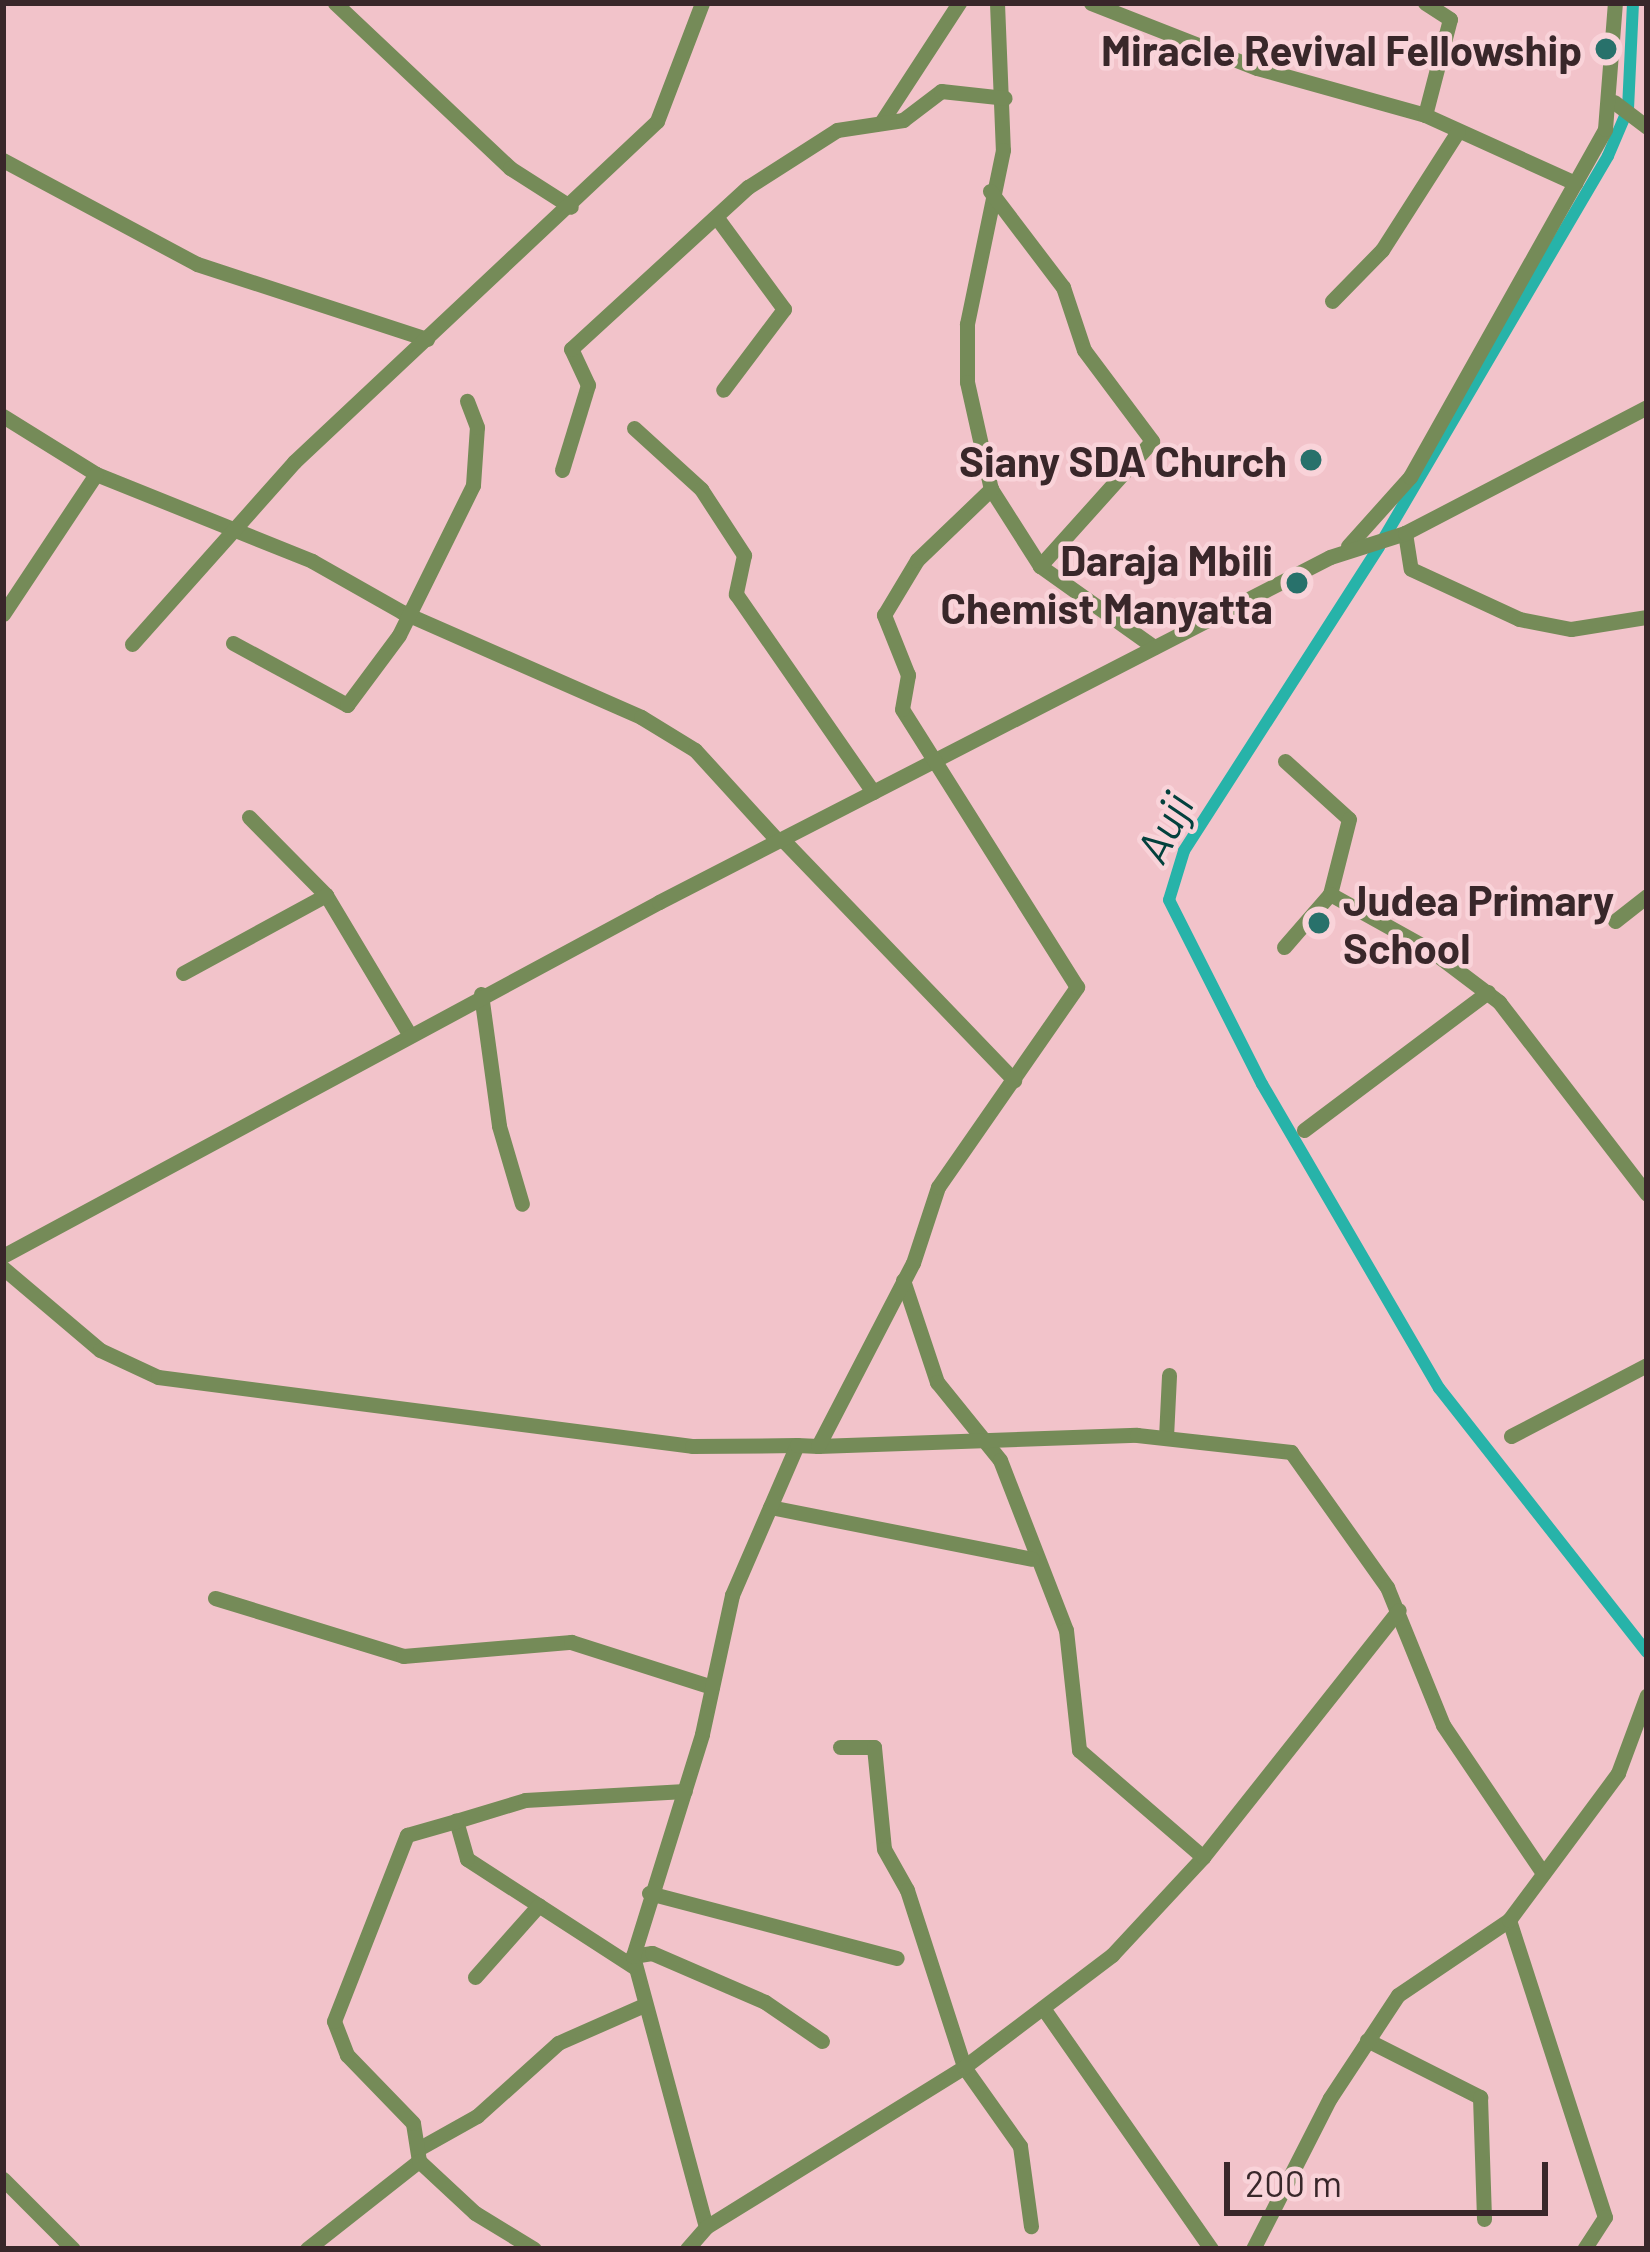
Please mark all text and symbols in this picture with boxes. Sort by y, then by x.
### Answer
place label: Miracle Revival Fellowship [1101,24,1582,74]
marker: Miracle Revival Fellowship [1593,36,1619,62]
place label: Siany SDA Church [959,435,1287,485]
marker: Siany SDA Church [1298,447,1324,473]
place label: Daraja Mbili Chemist Manyatta [940,534,1273,632]
marker: Daraja Mbili Chemist Manyatta [1284,570,1310,596]
water label: Auji [1124,783,1204,871]
place label: Judea Primary School [1343,874,1614,972]
marker: Judea Primary School [1306,910,1332,936]
scale bar [1230,2138,1554,2212]
text: 200 m [1245,2161,1342,2204]

